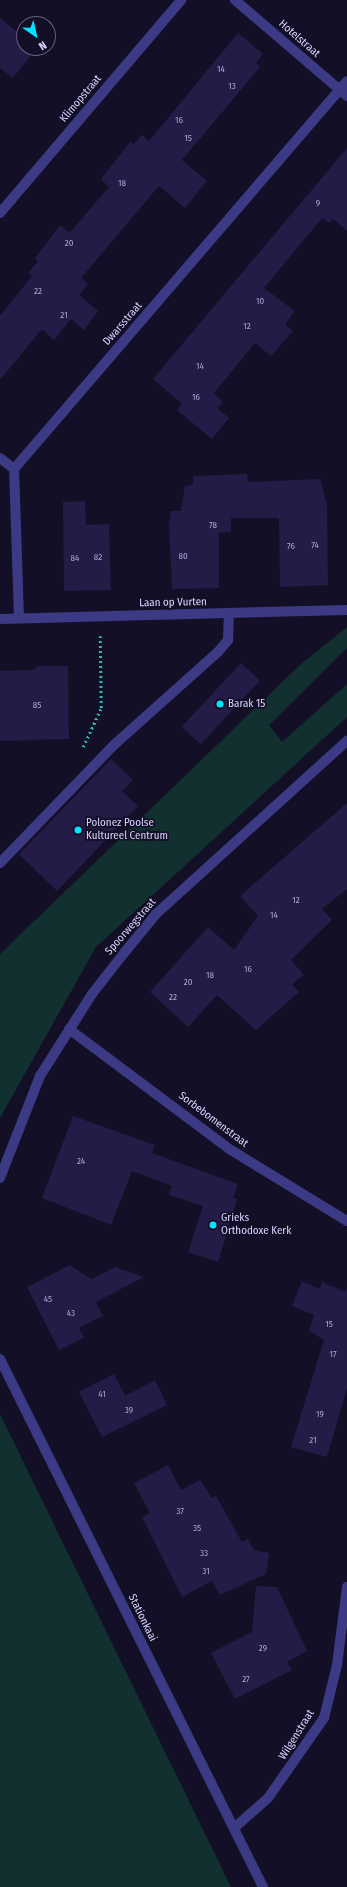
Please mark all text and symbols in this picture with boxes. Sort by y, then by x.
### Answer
north arrow [16,16,56,56]
street label: Hotelstraat [276,18,322,60]
text: N [36,38,49,53]
house number: 14 [217,64,225,74]
street label: Klimopstraat [57,73,105,125]
house number: 13 [228,81,236,91]
house number: 16 [175,115,183,125]
house number: 15 [184,133,192,143]
house number: 18 [118,178,126,188]
house number: 9 [316,198,320,208]
house number: 20 [65,238,73,248]
house number: 22 [34,286,42,296]
house number: 10 [256,296,264,306]
street label: Dwarsstraat [101,300,145,348]
house number: 21 [60,310,68,320]
house number: 12 [243,321,251,331]
house number: 14 [196,361,204,371]
house number: 16 [192,392,200,402]
house number: 78 [209,520,217,530]
house number: 74 [311,540,319,550]
house number: 76 [287,541,295,551]
house number: 80 [178,551,188,561]
house number: 82 [94,552,102,562]
house number: 84 [71,553,79,563]
street label: Laan op Vurten [139,596,207,610]
place label: Barak 15 [228,697,265,711]
marker: Barak 15 [215,699,225,709]
house number: 85 [33,700,41,710]
place label: Polonez Poolse Kultureel Centrum [86,817,168,843]
marker: Polonez Poolse Kultureel Centrum [73,825,83,835]
house number: 12 [292,895,300,905]
street label: Spoorwegstraat [103,896,159,958]
house number: 14 [270,910,278,920]
house number: 16 [244,964,252,974]
house number: 18 [206,970,214,980]
house number: 20 [184,977,192,987]
house number: 22 [169,992,177,1002]
street label: Sorbebomenstraat [176,1090,250,1150]
house number: 24 [77,1156,85,1166]
place label: Grieks Orthodoxe Kerk [221,1212,291,1238]
marker: Grieks Orthodoxe Kerk [208,1220,218,1230]
house number: 45 [44,1294,52,1304]
house number: 43 [67,1308,75,1318]
house number: 15 [325,1319,333,1329]
house number: 17 [329,1349,337,1359]
house number: 41 [98,1389,106,1399]
house number: 39 [125,1405,133,1415]
house number: 19 [316,1409,324,1419]
house number: 21 [309,1435,317,1445]
house number: 37 [176,1506,184,1516]
house number: 35 [193,1523,201,1533]
house number: 33 [200,1548,208,1558]
house number: 31 [202,1566,210,1576]
street label: Stationkaai [125,1592,159,1644]
house number: 29 [259,1643,267,1653]
house number: 27 [242,1674,250,1684]
street label: Wilgenstraat [276,1708,318,1762]

